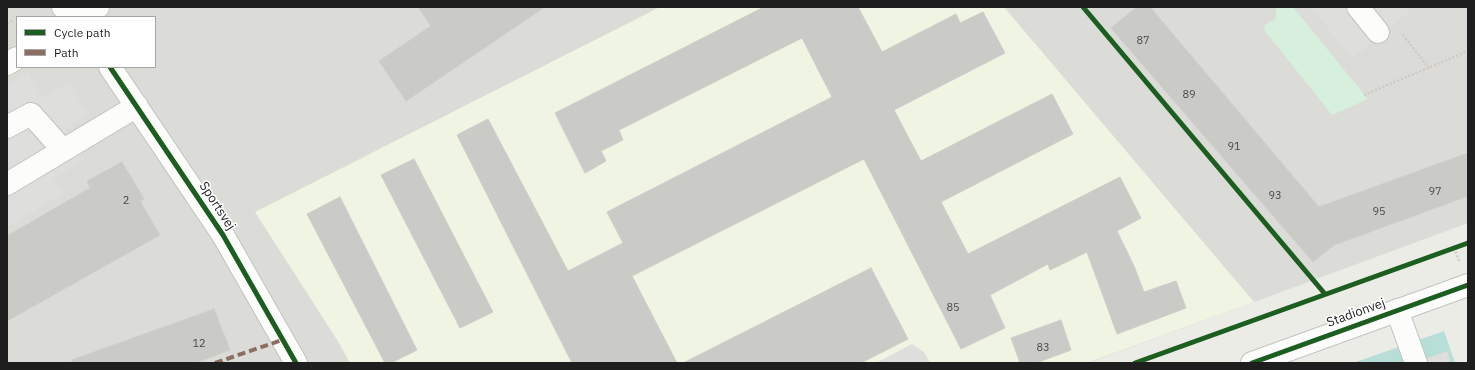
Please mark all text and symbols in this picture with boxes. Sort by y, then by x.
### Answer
legend [16,16,156,68]
text: Cycle path [54,25,111,40]
house number: 87 [1136,34,1150,48]
text: Path [54,45,79,60]
house number: 89 [1182,88,1196,102]
house number: 91 [1227,140,1241,154]
street label: Sportsvej [196,179,238,233]
house number: 97 [1428,185,1442,199]
house number: 93 [1268,189,1282,203]
house number: 2 [123,194,129,208]
house number: 95 [1372,205,1386,219]
street label: Stadionvej [1325,295,1387,331]
house number: 85 [946,301,960,315]
house number: 12 [192,337,206,351]
house number: 83 [1036,341,1050,355]

